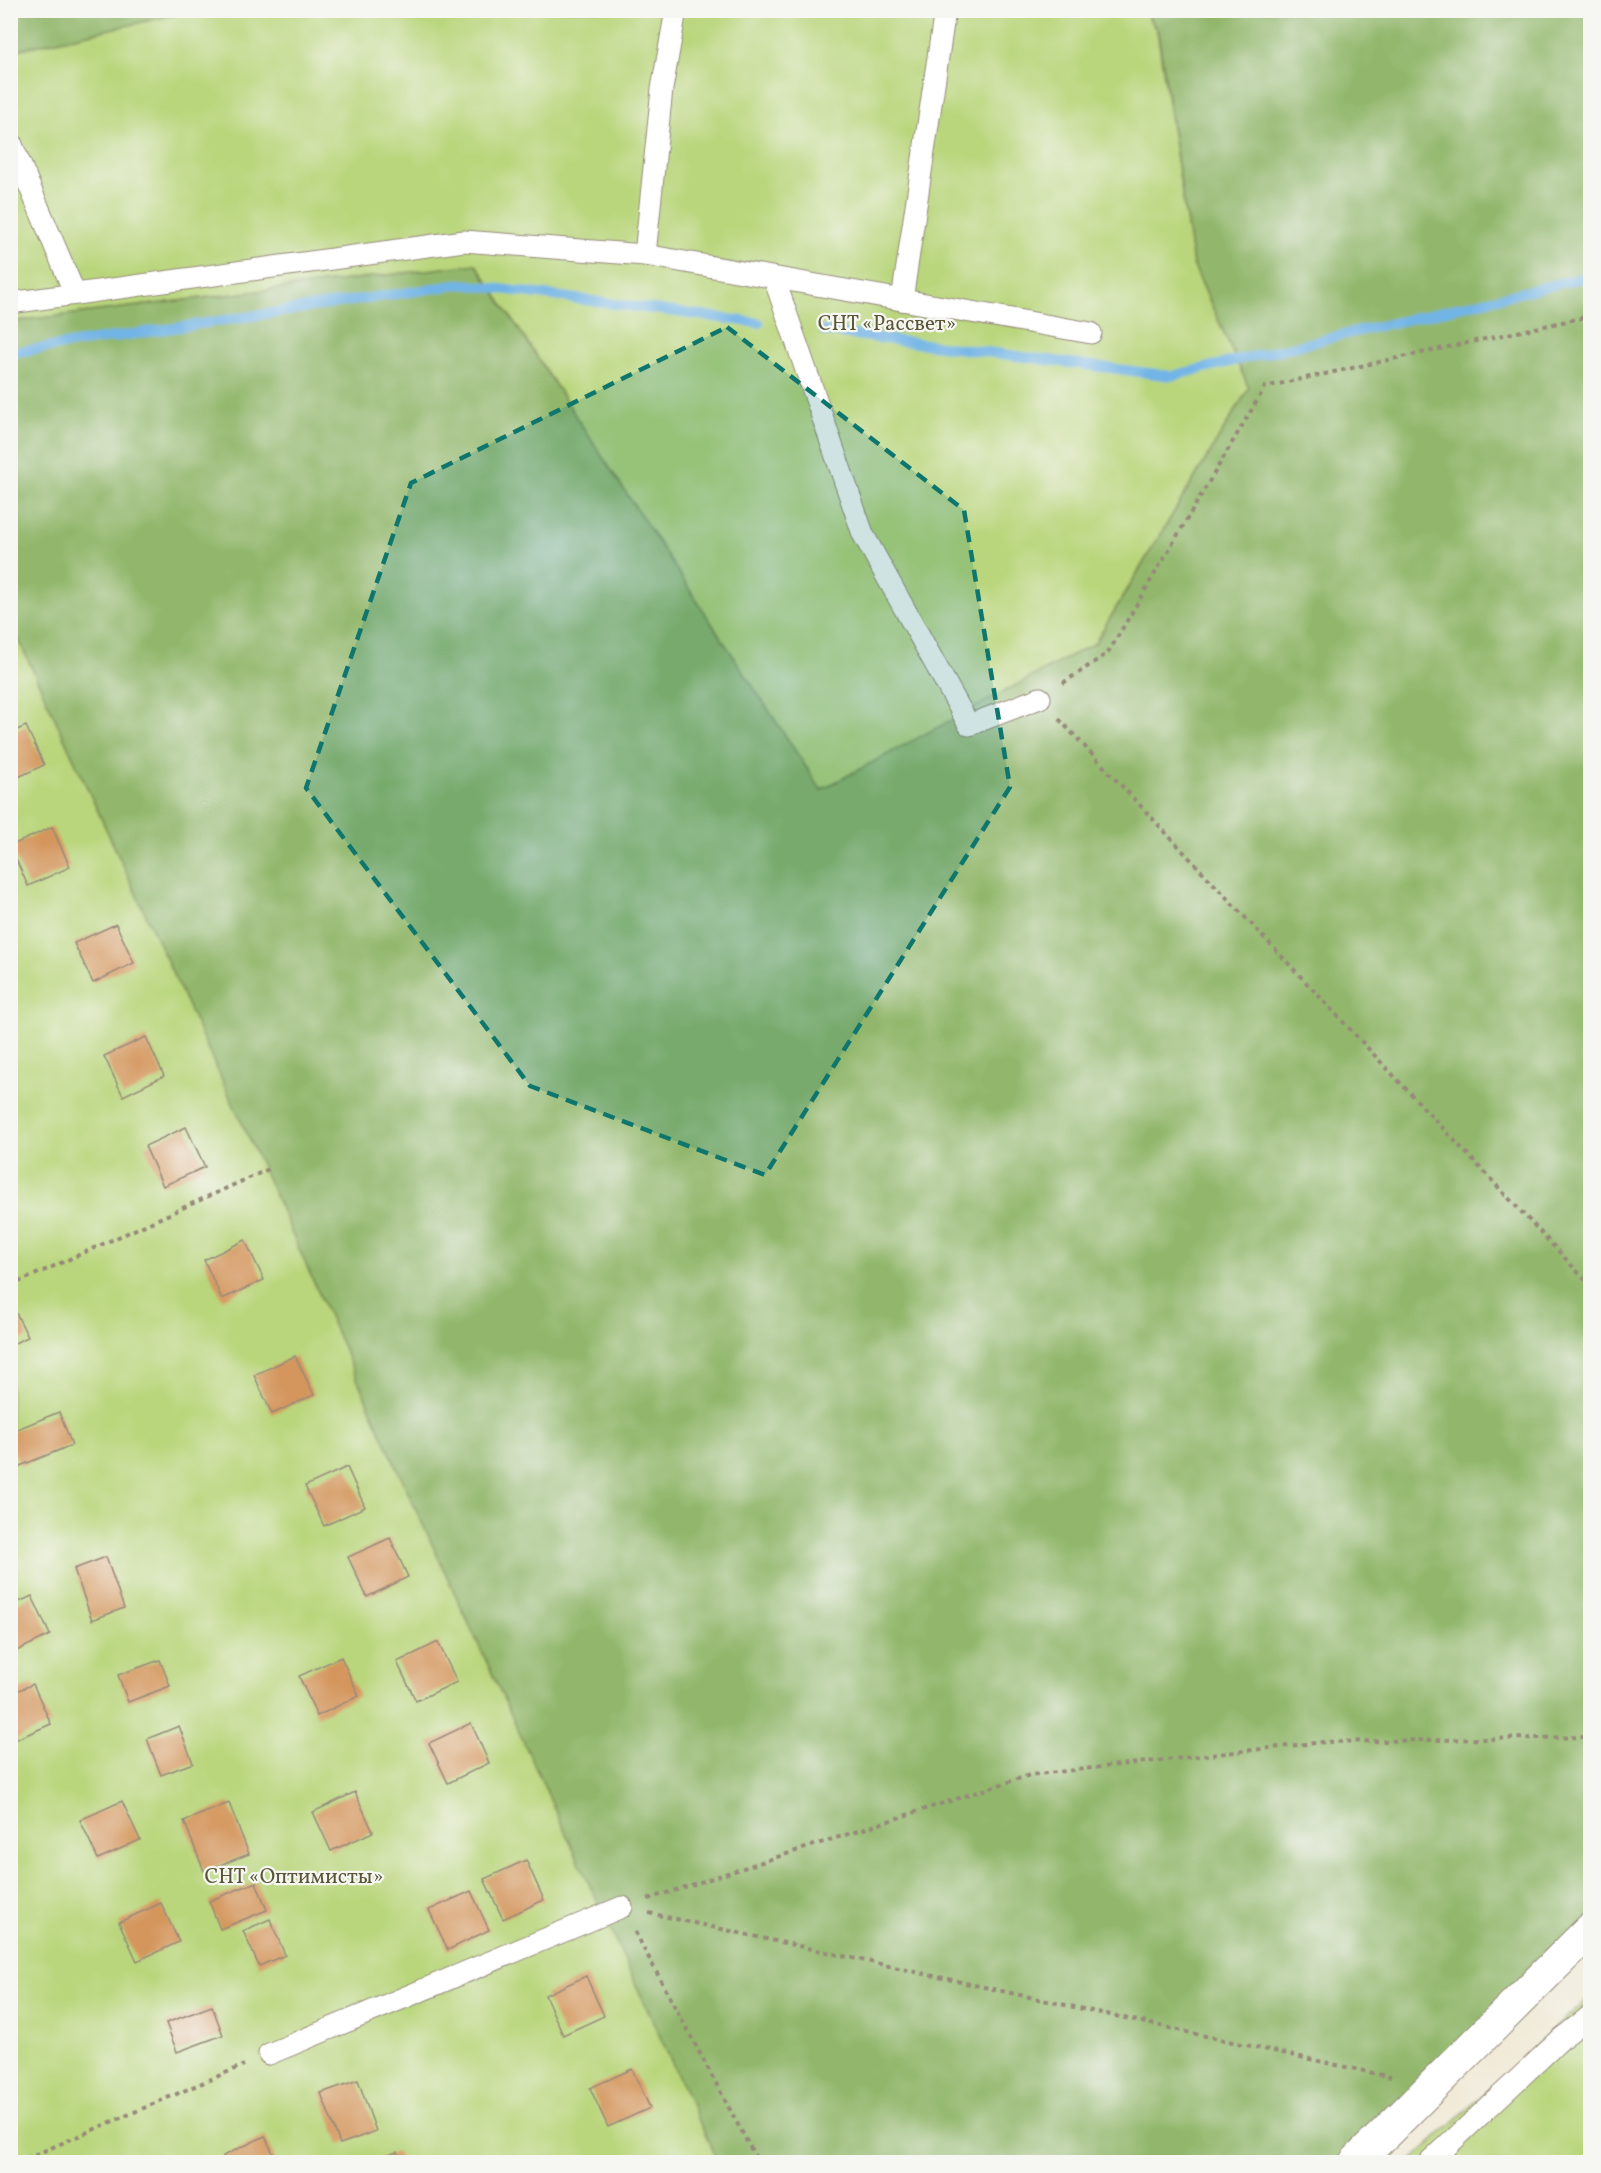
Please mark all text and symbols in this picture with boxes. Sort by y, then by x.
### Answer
park label: СНТ «Рассвет» [818,310,956,339]
park label: СНТ «Оптимисты» [205,1863,383,1892]

